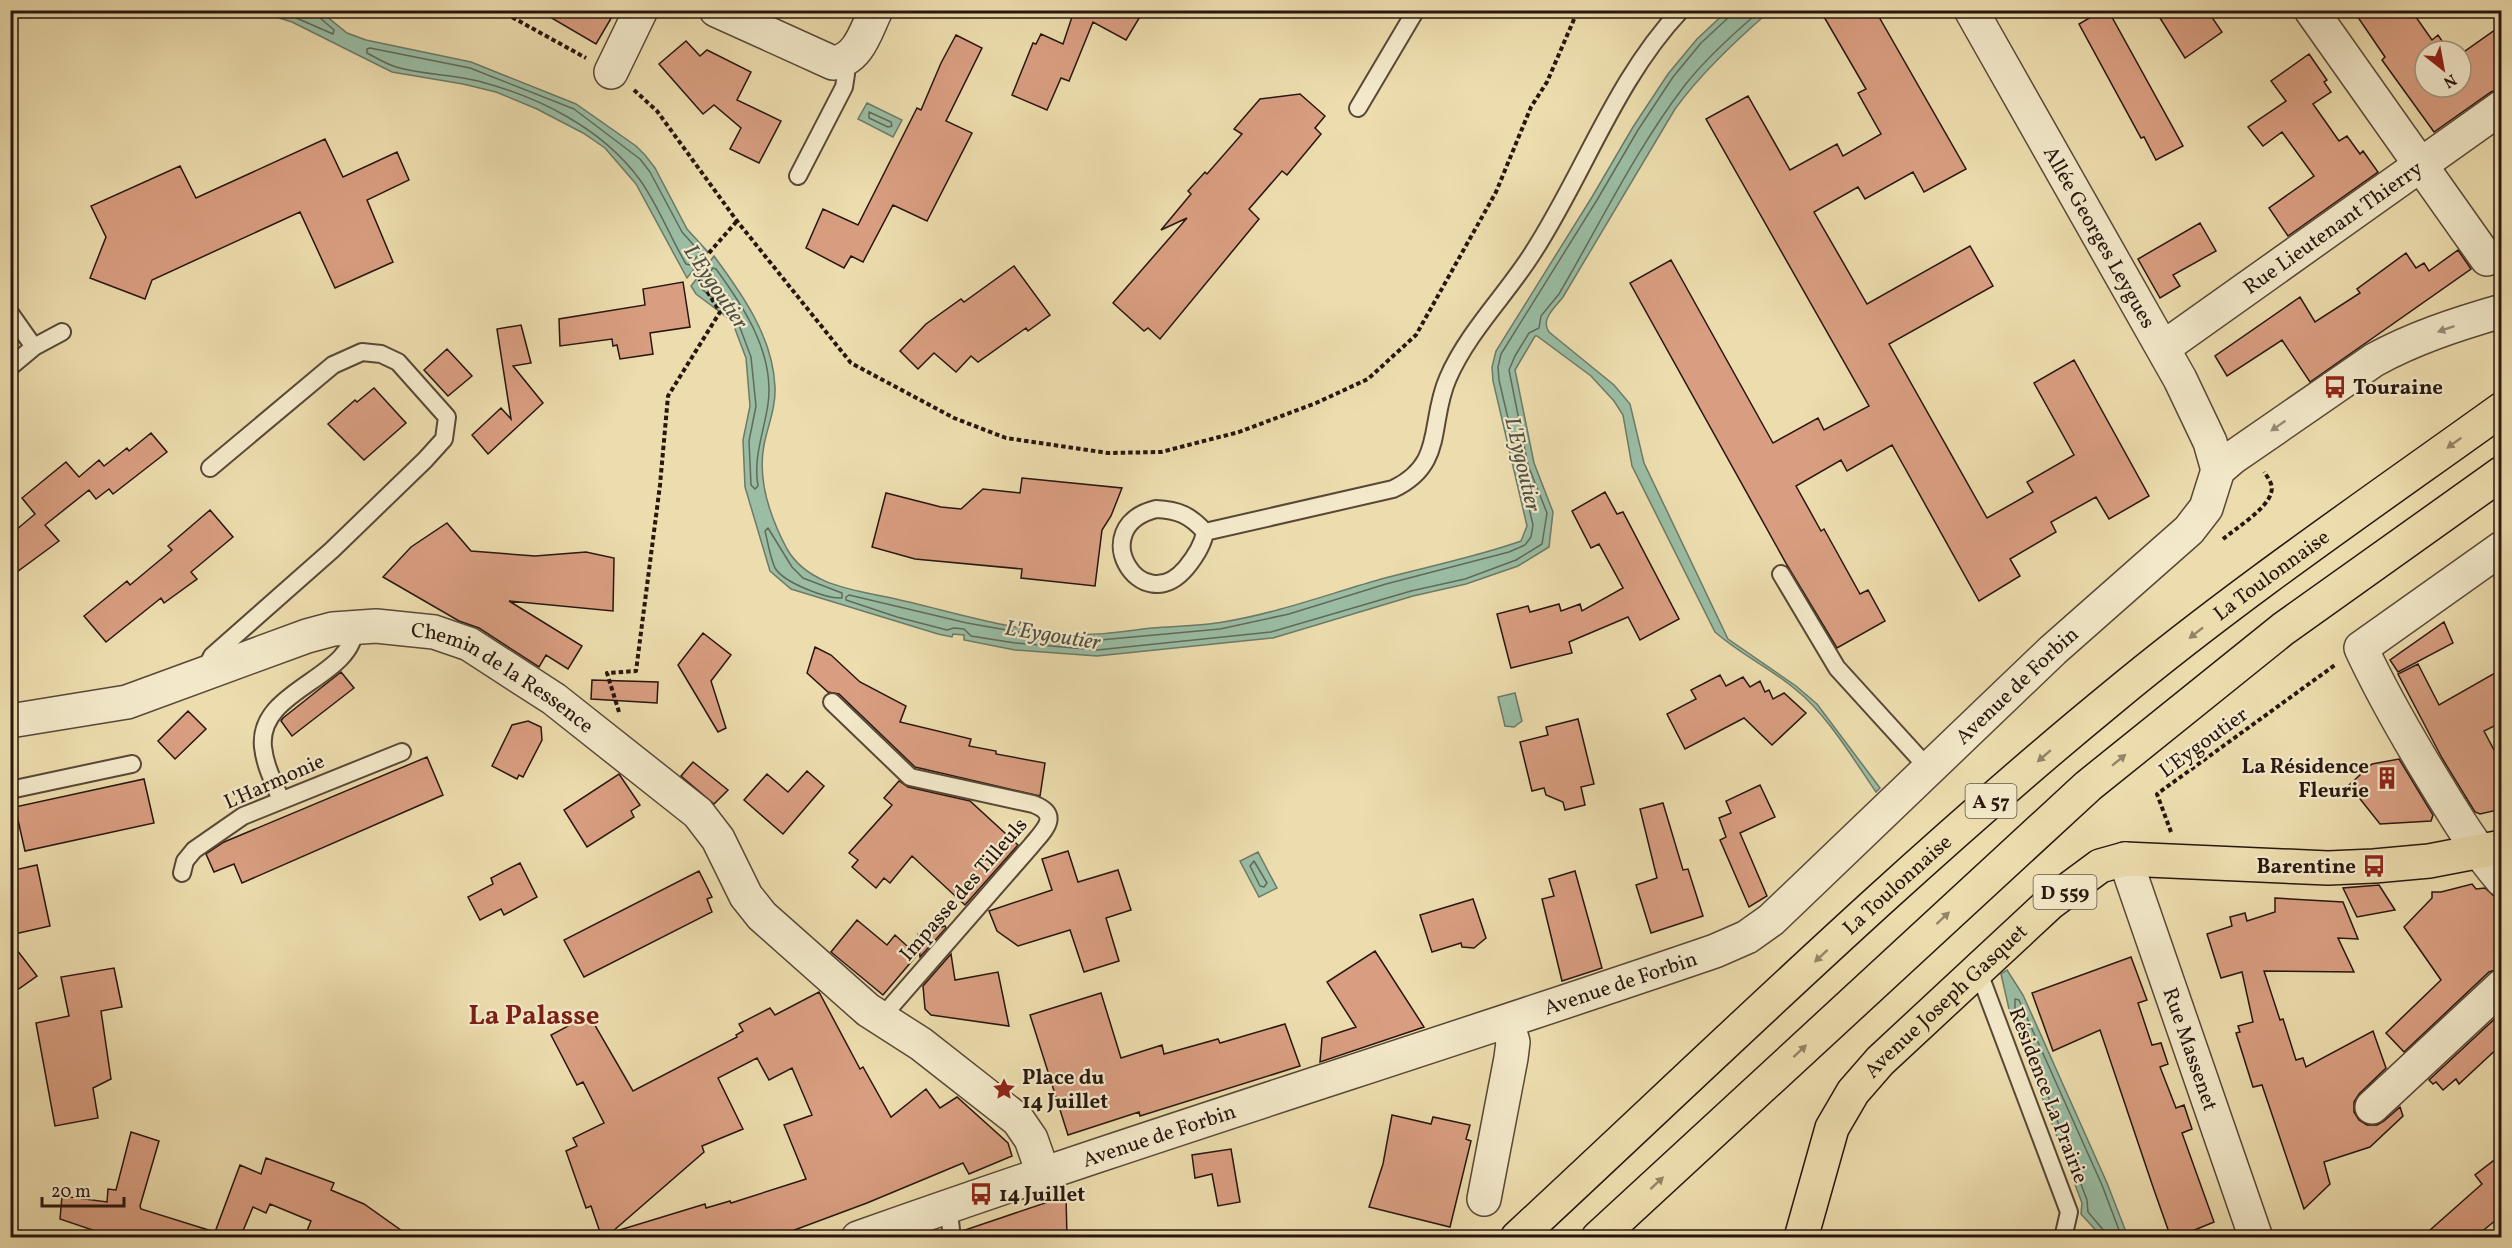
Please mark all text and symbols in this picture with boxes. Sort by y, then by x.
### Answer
north arrow [2413,39,2473,99]
text: N [2439,68,2460,93]
street label: Allée Georges Leygues [2035,141,2162,334]
street label: Rue Lieutenant Thierry [2238,155,2429,302]
water label: L'Eygoutier [675,239,755,337]
one-way arrow [2437,324,2455,334]
bus stop icon: Touraine [2322,374,2348,400]
place label: Touraine [2353,374,2443,403]
water label: L'Eygoutier [1496,414,1548,516]
one-way arrow [2270,420,2286,431]
one-way arrow [2447,437,2463,449]
street label: La Toulonnaise [2208,523,2336,629]
water label: L'Eygoutier [1002,614,1104,659]
street label: Chemin de la Ressence [410,617,599,741]
street label: Avenue de Forbin [1950,621,2086,752]
one-way arrow [2188,627,2203,639]
street label: L'Eygoutier [2153,701,2255,785]
street label: L'Harmonie [220,747,330,817]
one-way arrow [2037,749,2052,762]
place label: La Résidence Fleurie [2242,753,2369,806]
one-way arrow [2112,755,2127,767]
building icon: La Résidence Fleurie [2374,765,2400,791]
road number: A 57 [1966,784,2016,818]
street label: Impasse des Tilleuls [893,812,1035,968]
street label: La Toulonnaise [1837,829,1959,943]
place label: Barentine [2257,853,2356,882]
bus stop icon: Barentine [2361,853,2387,879]
road number: D 559 [2034,875,2096,909]
one-way arrow [1935,912,1950,925]
street label: Avenue Joseph Gasquet [1858,918,2034,1085]
street label: Avenue de Forbin [1540,945,1701,1024]
one-way arrow [1814,949,1829,962]
street label: Rue Massenet [2155,984,2224,1115]
district label: La Palasse [468,998,600,1036]
street label: Résidence La Prairie [2001,1003,2095,1188]
one-way arrow [1792,1044,1807,1058]
place label: Place du 14 Juillet [1022,1064,1108,1117]
place icon: Place du 14 Juillet [991,1076,1017,1102]
street label: Avenue de Forbin [1079,1098,1240,1176]
scale bar [42,1170,124,1208]
one-way arrow [1649,1176,1664,1190]
text: 20 m [51,1180,91,1205]
bus stop icon: 14 Juillet [968,1181,994,1207]
place label: 14 Juillet [999,1181,1085,1210]

